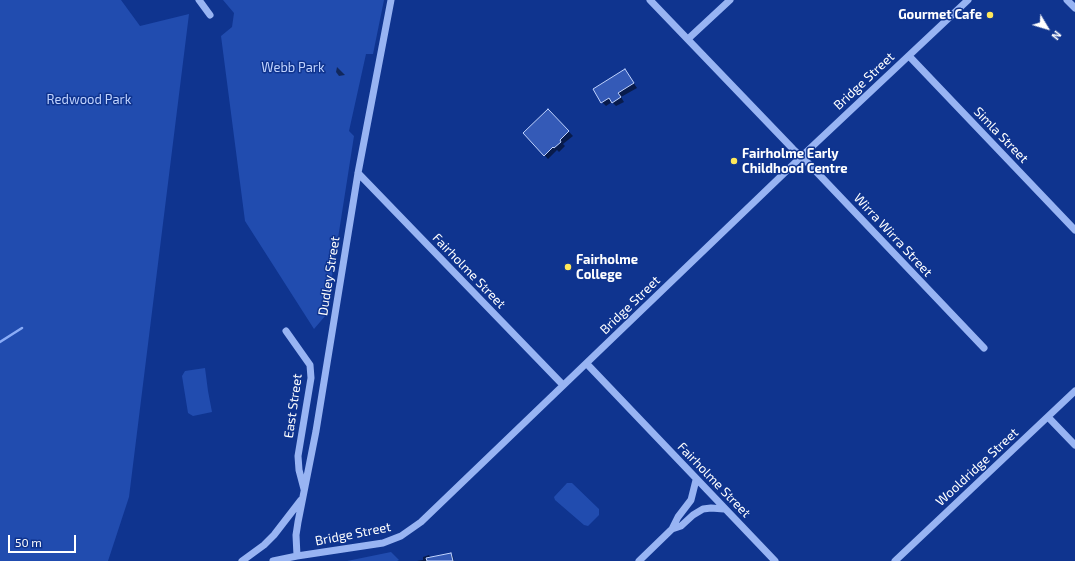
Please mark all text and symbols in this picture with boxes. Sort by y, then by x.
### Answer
place label: Gourmet Cafe [898,7,982,23]
north arrow [1027,8,1067,48]
marker: Gourmet Cafe [985,10,995,20]
text: N [1049,29,1064,43]
street label: Bridge Street [830,49,898,113]
park label: Webb Park [261,60,325,76]
park label: Redwood Park [47,92,131,108]
street label: Simla Street [970,104,1032,166]
place label: Fairholme Early Childhood Centre [742,146,848,177]
marker: Fairholme Early Childhood Centre [729,156,739,166]
street label: Wirra Wirra Street [850,190,936,280]
street label: Fairholme Street [429,230,509,312]
street label: Dudley Street [315,235,343,317]
place label: Fairholme College [576,252,638,283]
marker: Fairholme College [563,262,573,272]
street label: Bridge Street [597,273,663,337]
street label: East Street [281,373,305,439]
street label: Wooldridge Street [932,425,1022,509]
street label: Fairholme Street [674,439,754,521]
street label: Bridge Street [314,519,392,549]
scale bar [10,527,78,553]
text: 50 m [15,535,42,549]

